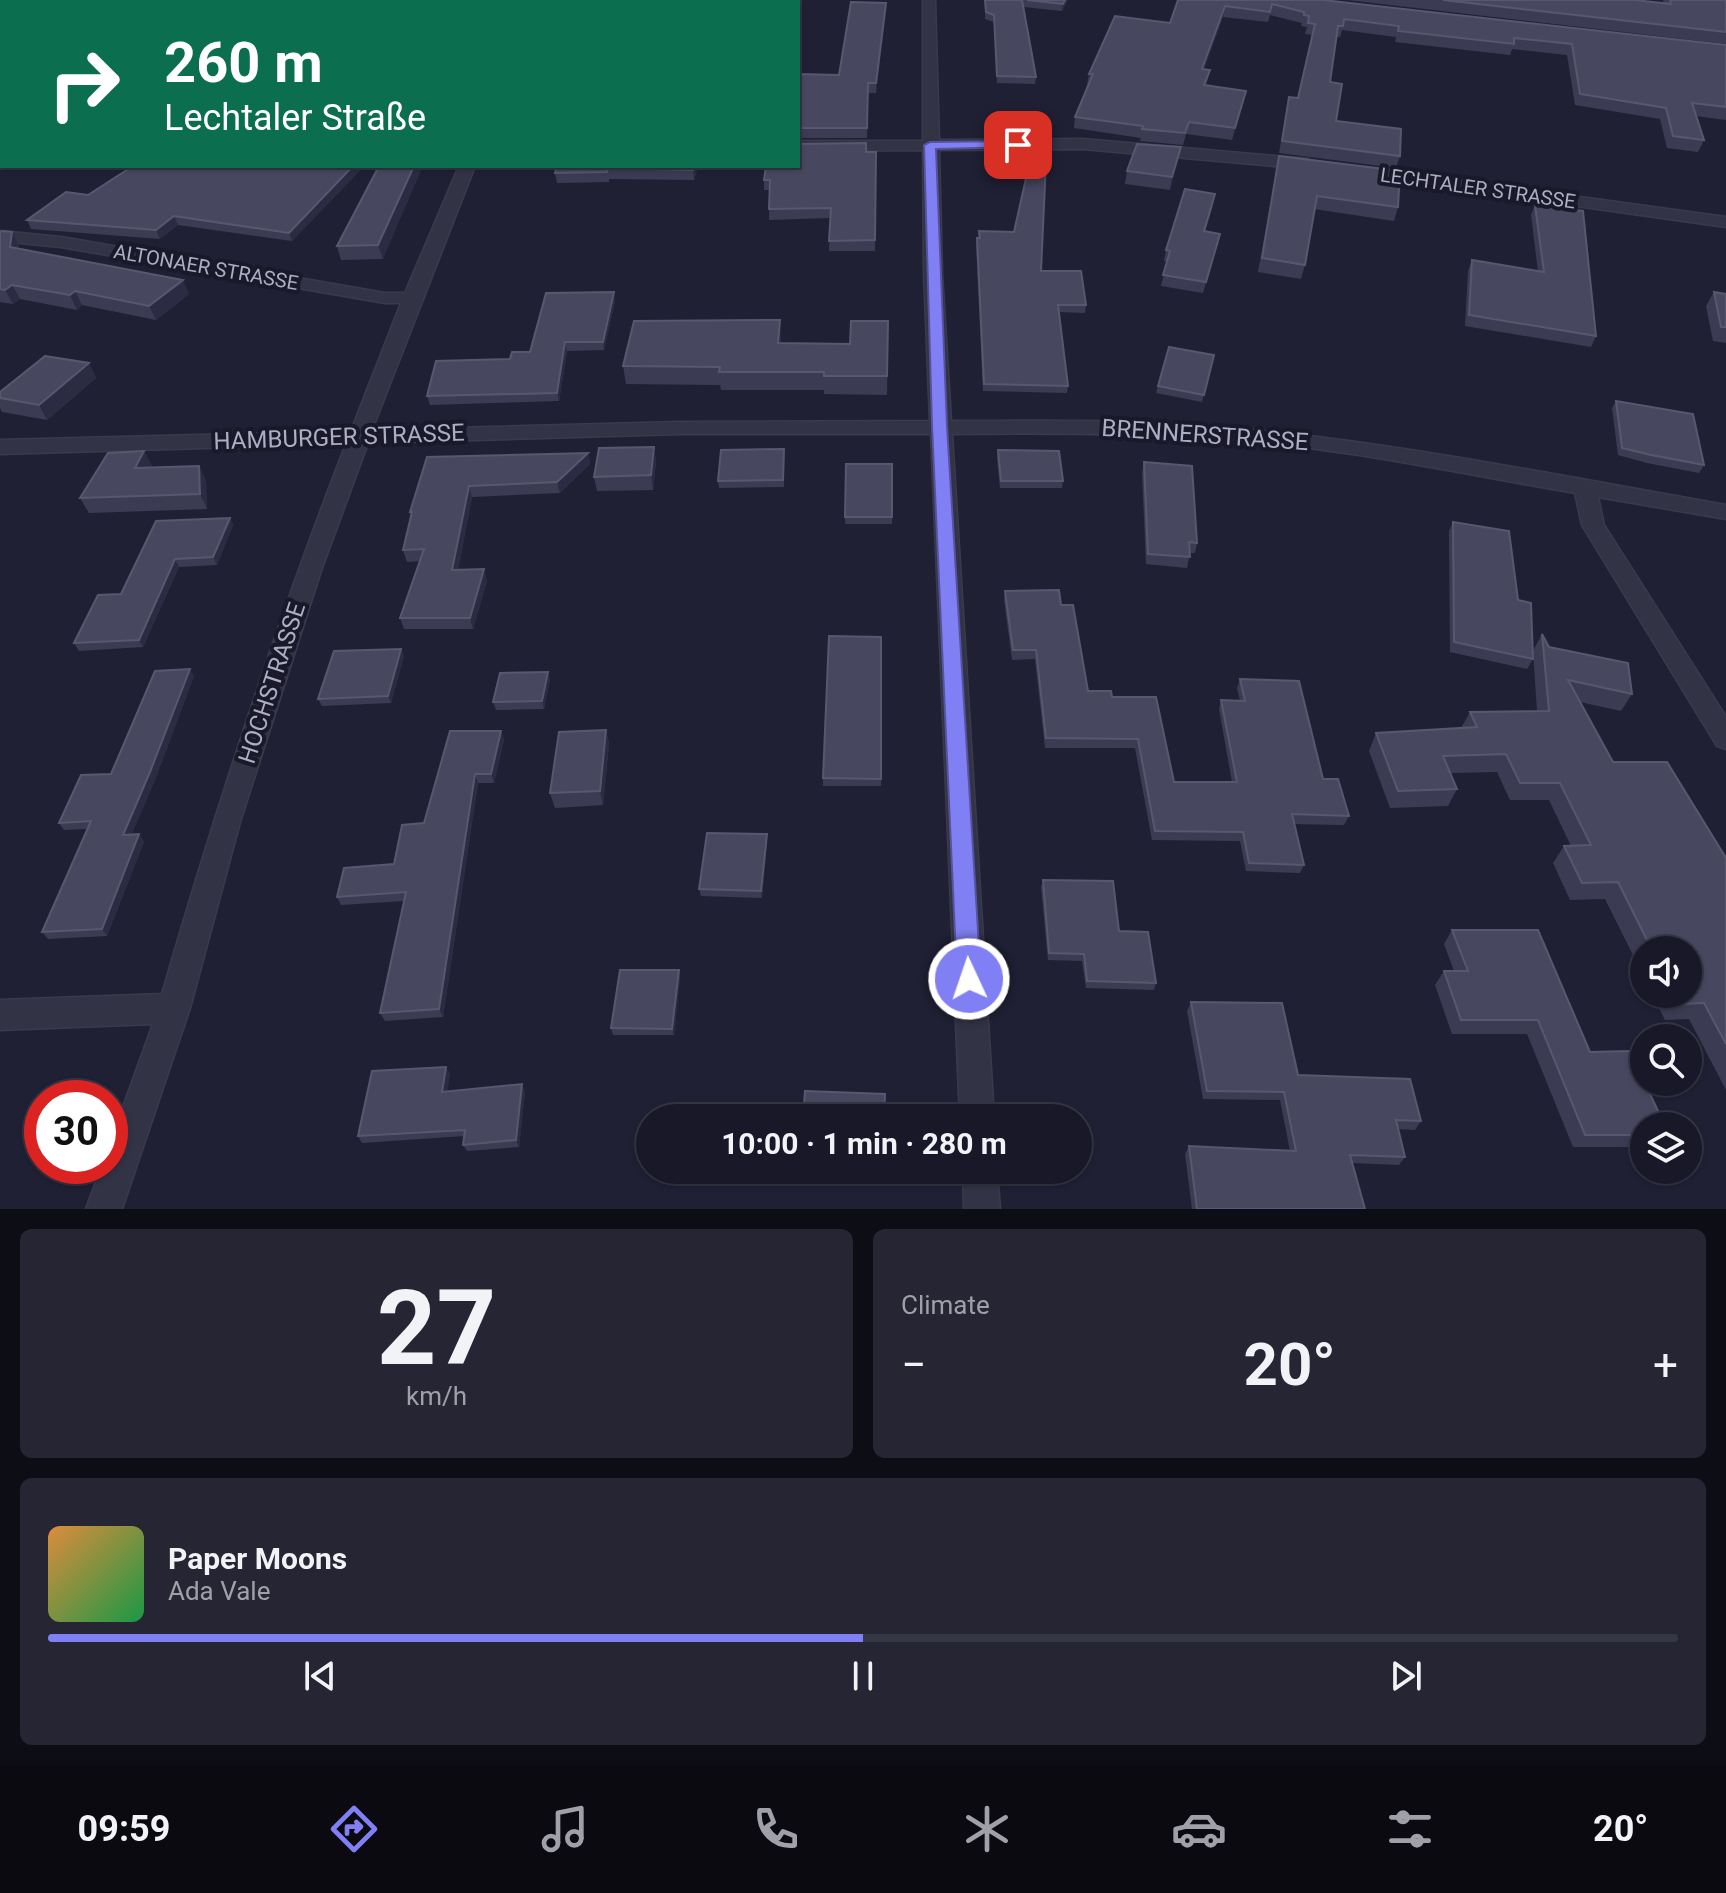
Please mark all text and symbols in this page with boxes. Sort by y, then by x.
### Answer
text: 260 m [164,30,323,96]
icon: right [32,32,136,136]
text: Lechtaler Straße [164,97,426,139]
pin [984,111,1052,179]
icon: arrive [996,123,1040,167]
street label: LECHTALER STRASSE [1379,162,1577,214]
street label: ALTONAER STRASSE [112,239,300,295]
street label: BRENNERSTRASSE [1101,414,1309,456]
street label: HAMBURGER STRASSE [213,419,465,455]
street label: HOCHSTRASSE [233,599,311,767]
map controls [1630,936,1702,1184]
button: sound [1630,936,1702,1008]
position arrow [927,937,1011,1021]
button: search [1630,1024,1702,1096]
speed limit sign: 30 [24,1080,128,1184]
button: layers [1630,1112,1702,1184]
text: 10:00 · 1 min · 280 m [721,1126,1007,1161]
text: 27 [377,1268,496,1389]
text: Climate [901,1290,990,1320]
text: 20° [1243,1329,1336,1400]
text: − [901,1339,926,1391]
text: + [1653,1339,1678,1391]
text: km/h [406,1381,467,1411]
text: Paper Moons [168,1541,347,1576]
text: Ada Vale [168,1576,270,1606]
icon: previous [298,1654,342,1698]
icon: pause [841,1654,885,1698]
icon: next [1384,1654,1428,1698]
icon: directions [326,1801,382,1857]
icon: music [537,1801,593,1857]
icon: phone [748,1801,804,1857]
icon: climate [959,1801,1015,1857]
icon: car [1171,1801,1227,1857]
icon: filters [1382,1801,1438,1857]
text: 09:59 [78,1808,170,1850]
text: 20° [1593,1808,1648,1850]

